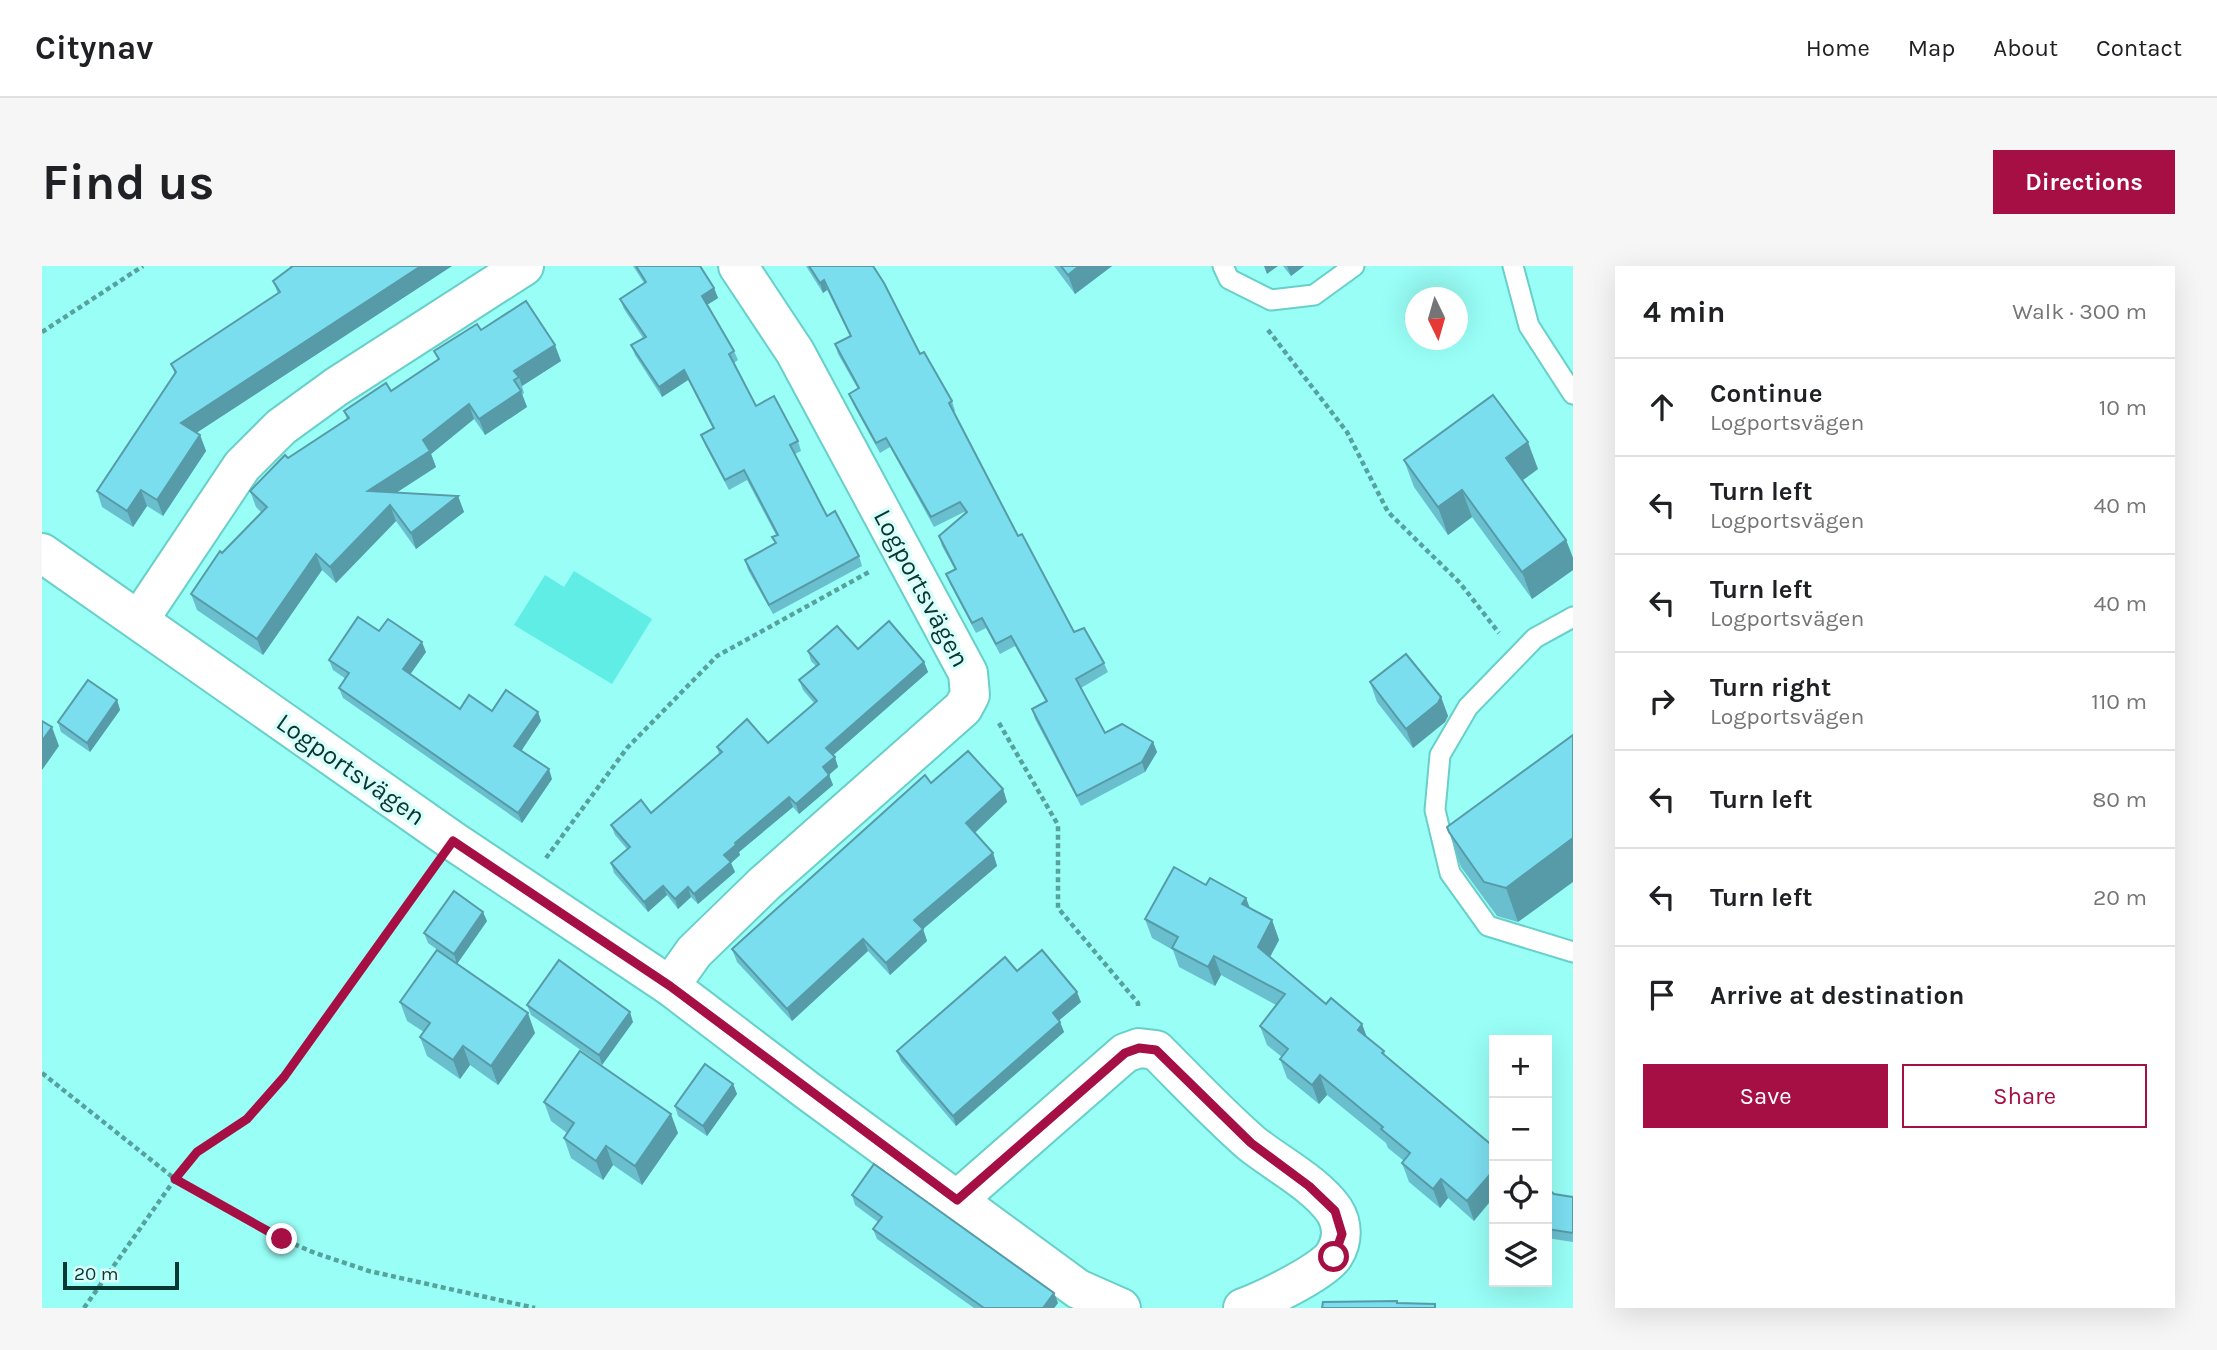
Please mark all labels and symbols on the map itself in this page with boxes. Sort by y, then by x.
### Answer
north arrow [1405,287,1468,350]
street label: Logportsvägen [867,504,976,673]
street label: Logportsvägen [270,707,431,832]
route end [266,1223,297,1254]
route start [1318,1241,1349,1272]
scale bar [63,1259,178,1291]

